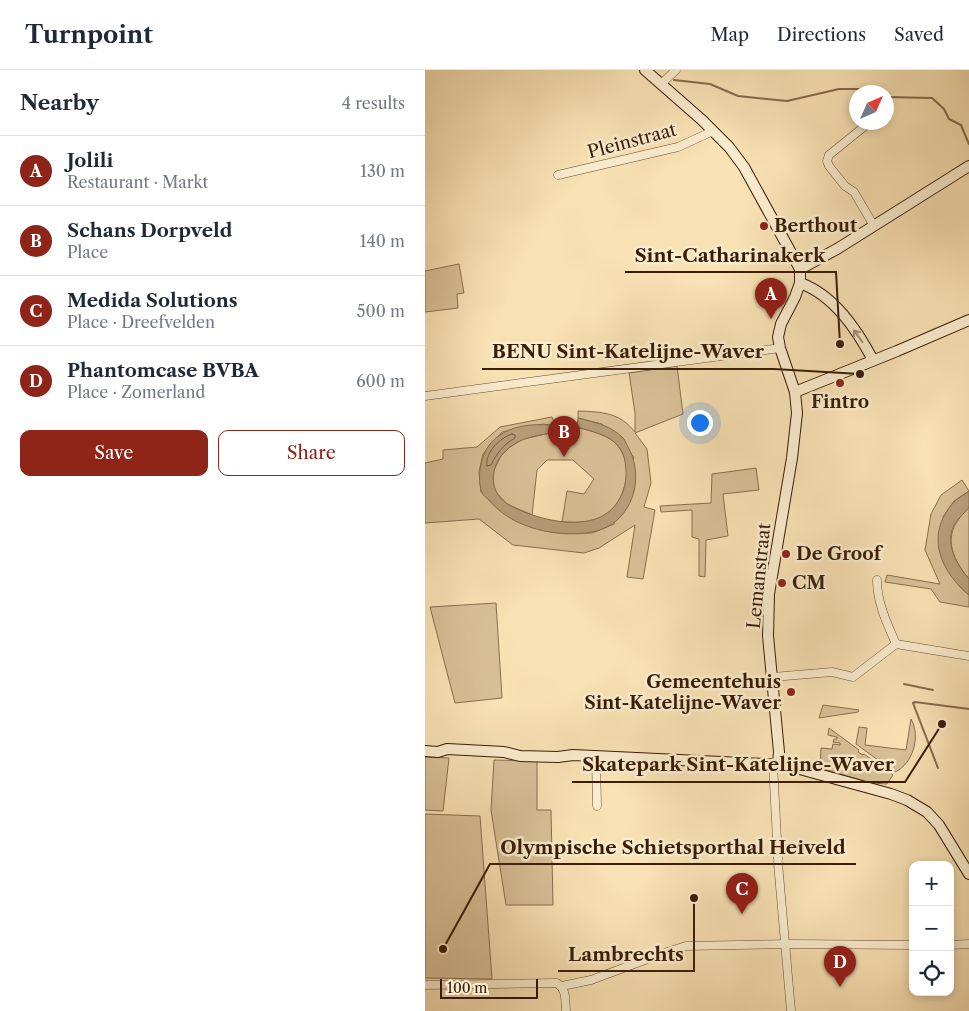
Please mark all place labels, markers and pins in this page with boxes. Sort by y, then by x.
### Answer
place label: Berthout [774,215,858,237]
marker: Berthout [758,220,770,232]
callout: Sint-Catharinakerk [625,238,836,272]
pin: A [755,278,787,319]
callout: BENU Sint-Katelijne-Waver [482,335,774,369]
marker: Fintro [834,377,846,389]
place label: Fintro [811,391,869,413]
pin: B [548,416,580,457]
place label: De Groof [796,543,884,565]
marker: De Groof [780,548,792,560]
place label: CM [792,572,826,594]
marker: CM [776,577,788,589]
place label: Gemeentehuis Sint-Katelijne-Waver [584,671,781,714]
marker: Gemeentehuis Sint-Katelijne-Waver [785,686,797,698]
callout: Skatepark Sint-Katelijne-Waver [572,748,905,782]
callout: Olympische Schietsporthal Heiveld [490,830,856,864]
pin: C [726,873,758,914]
callout: Lambrechts [558,937,694,971]
pin: D [824,946,856,987]

